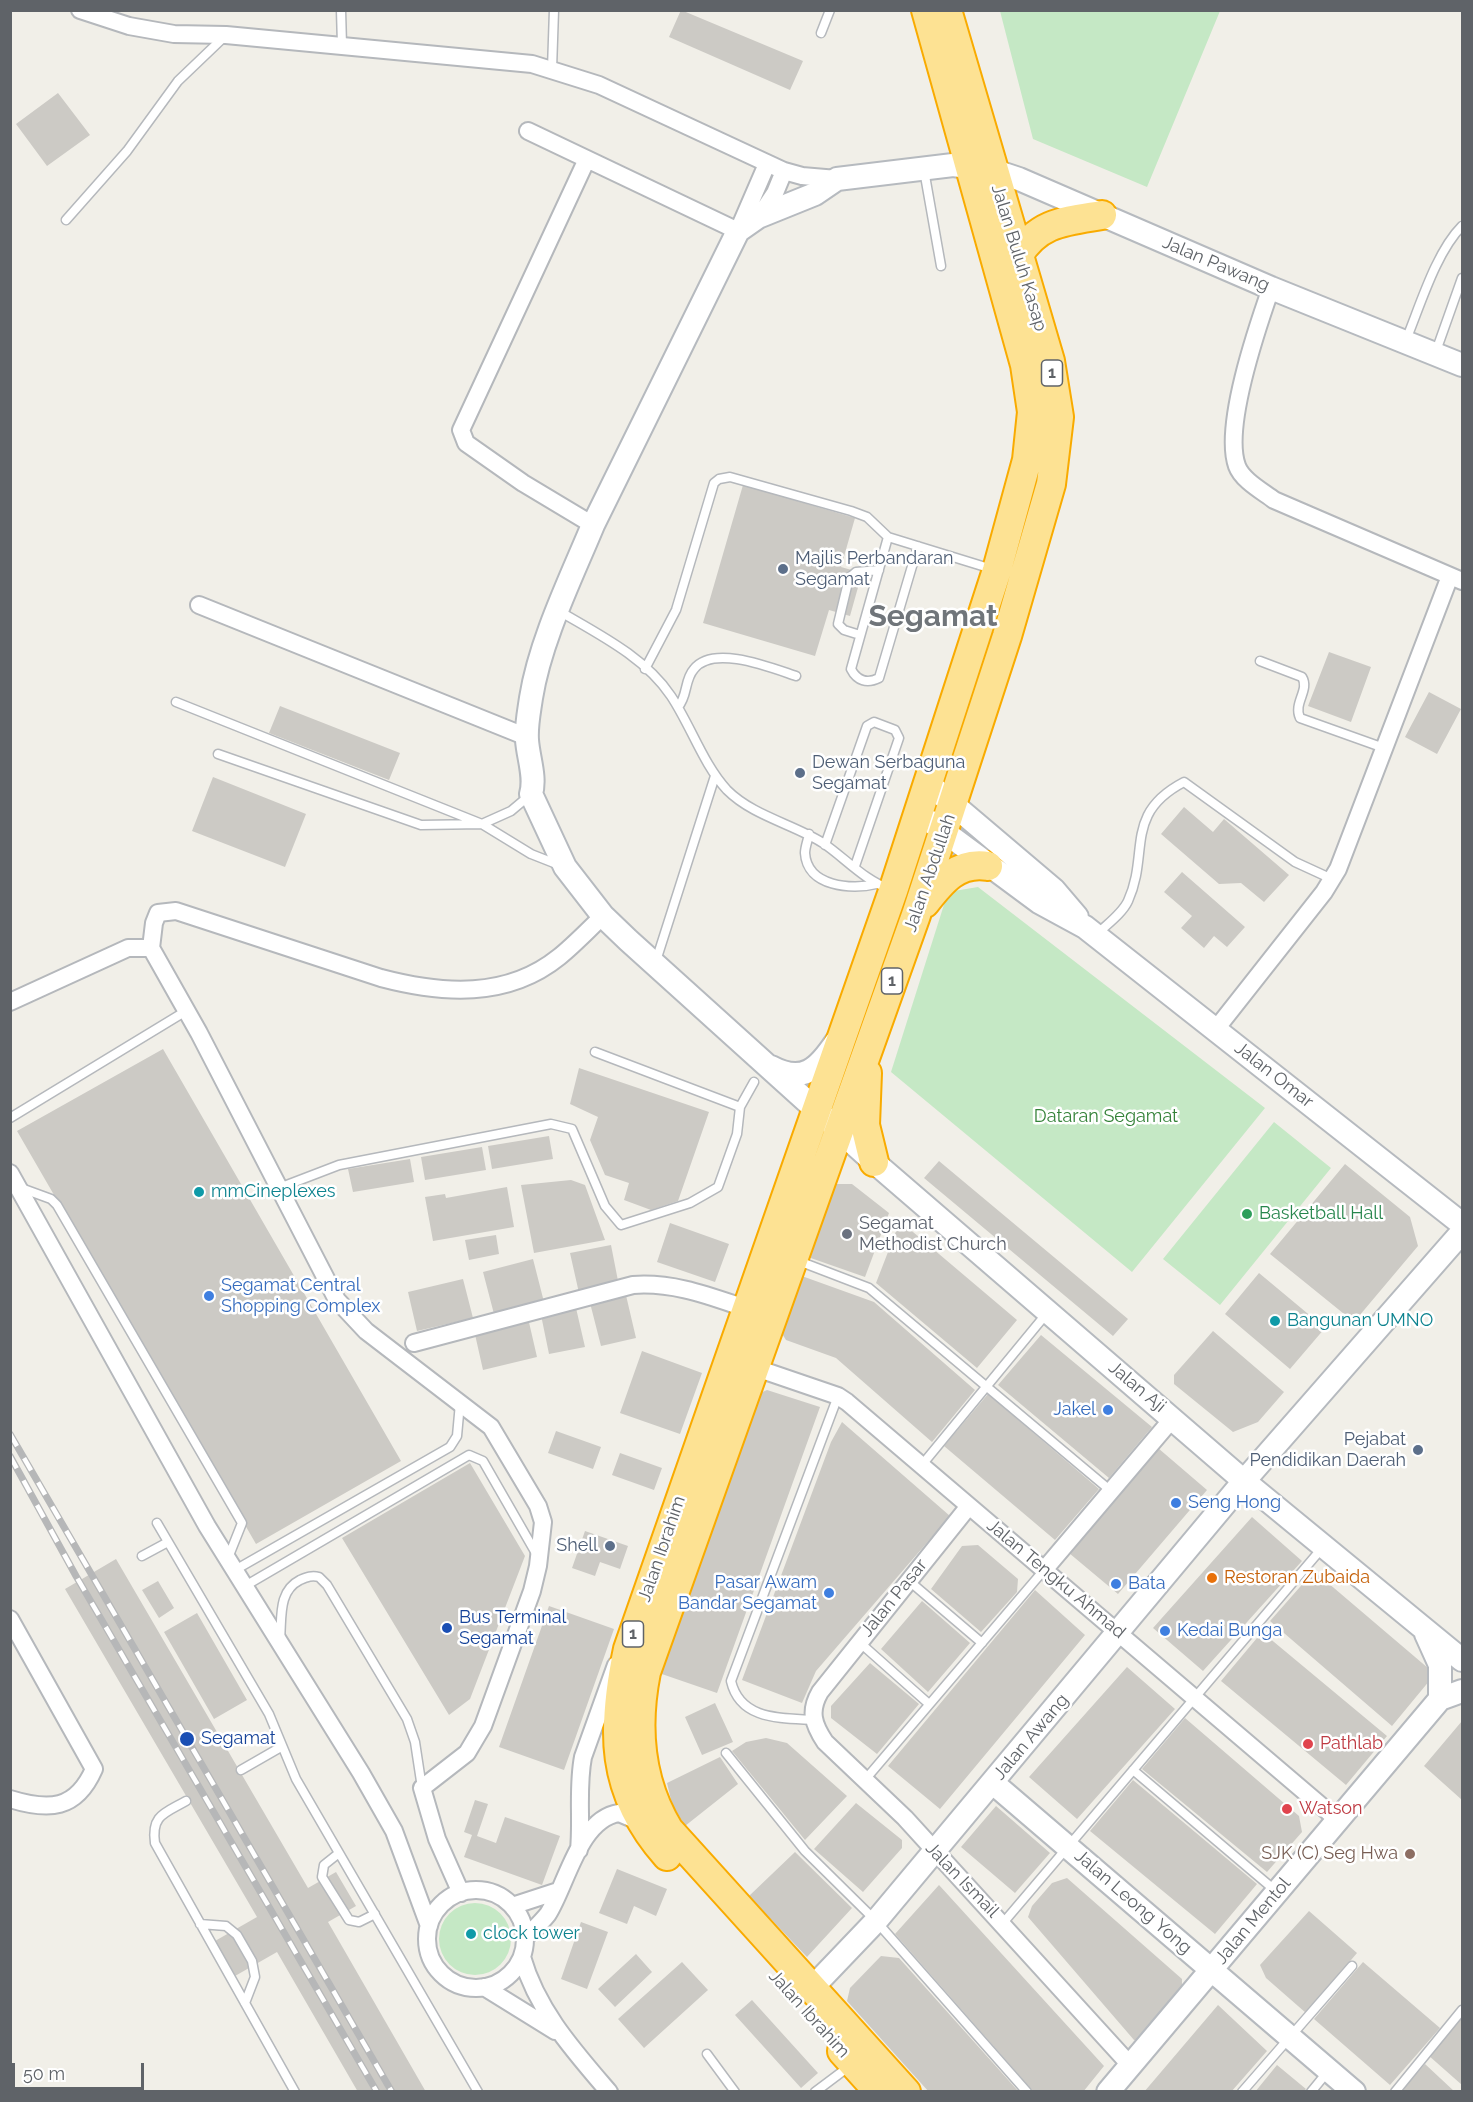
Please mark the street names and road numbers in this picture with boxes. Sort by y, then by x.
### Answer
street label: Jalan Buluh Kasap [986,182,1052,334]
street label: Jalan Pawang [1159,232,1273,296]
road number: 1 [1042,360,1062,386]
street label: Jalan Abdullah [900,811,960,935]
road number: 1 [882,968,902,994]
street label: Jalan Omar [1230,1037,1318,1113]
street label: Jalan Aji [1104,1357,1170,1417]
street label: Jalan Ibrahim [634,1493,690,1605]
street label: Jalan Tengku Ahmad [982,1515,1130,1643]
street label: Jalan Pasar [856,1555,932,1641]
road number: 1 [622,1621,644,1647]
street label: Jalan Awang [989,1690,1073,1784]
street label: Jalan Ismail [921,1838,1003,1922]
street label: Jalan Leong Yong [1070,1845,1196,1959]
street label: Jalan Mentol [1211,1873,1295,1969]
street label: Jalan Ibrahim [764,1966,854,2062]

